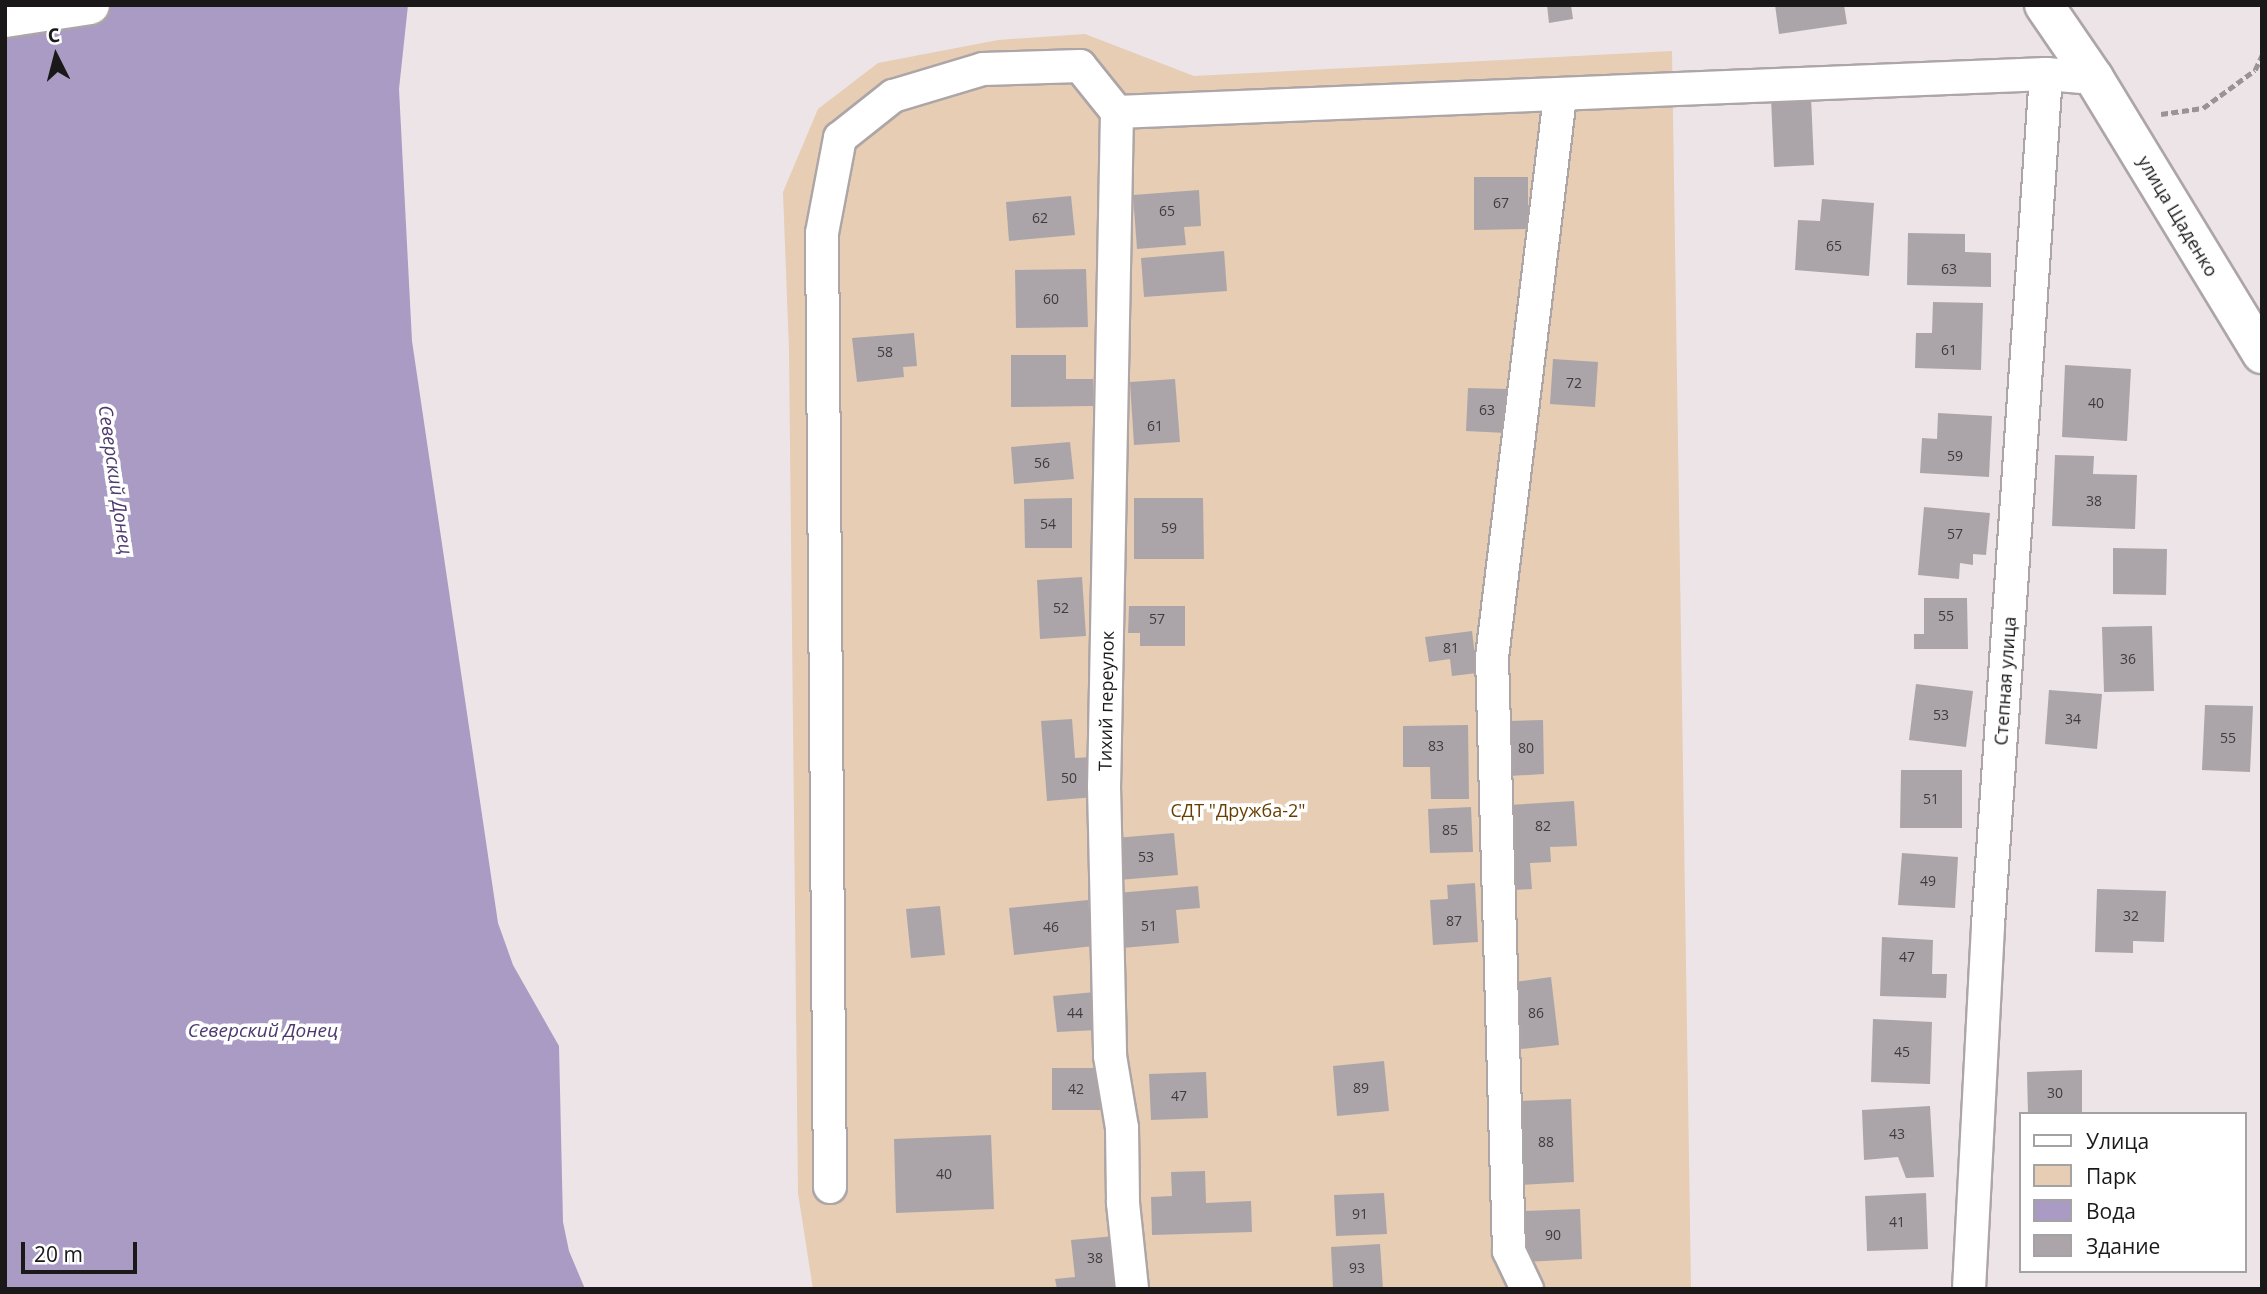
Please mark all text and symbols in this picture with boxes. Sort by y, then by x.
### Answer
north arrow [21,21,91,91]
text: С [46,22,61,49]
street label: улица Щаденко [2133,152,2223,280]
house number: 67 [1493,195,1509,211]
house number: 65 [1159,203,1175,219]
house number: 62 [1032,210,1048,226]
house number: 65 [1826,238,1842,254]
house number: 63 [1941,261,1957,277]
house number: 60 [1043,291,1059,307]
house number: 61 [1941,342,1957,358]
house number: 58 [877,344,893,360]
house number: 72 [1566,375,1582,391]
house number: 40 [2088,395,2104,411]
house number: 63 [1479,402,1495,418]
water label: Северский Донец [93,404,137,556]
house number: 61 [1147,418,1163,434]
house number: 59 [1947,448,1963,464]
house number: 56 [1034,455,1050,471]
house number: 38 [2086,493,2102,509]
house number: 54 [1040,516,1056,532]
house number: 59 [1161,520,1177,536]
house number: 57 [1947,526,1963,542]
house number: 52 [1053,600,1069,616]
house number: 55 [1938,608,1954,624]
house number: 57 [1149,611,1165,627]
street label: Степная улица [1990,616,2020,746]
street label: Тихий переулок [1094,631,1118,771]
house number: 81 [1443,640,1459,656]
house number: 36 [2120,651,2136,667]
house number: 53 [1933,707,1949,723]
house number: 34 [2065,711,2081,727]
house number: 55 [2220,730,2236,746]
house number: 83 [1428,738,1444,754]
house number: 80 [1518,740,1534,756]
house number: 50 [1061,770,1077,786]
house number: 51 [1923,791,1939,807]
park label: СДТ "Дружба-2" [1171,799,1305,821]
house number: 82 [1535,818,1551,834]
house number: 85 [1442,822,1458,838]
house number: 53 [1138,849,1154,865]
house number: 49 [1920,873,1936,889]
house number: 32 [2123,908,2139,924]
house number: 87 [1446,913,1462,929]
house number: 51 [1141,918,1157,934]
house number: 46 [1043,919,1059,935]
house number: 47 [1899,949,1915,965]
house number: 44 [1067,1005,1083,1021]
house number: 86 [1528,1005,1544,1021]
water label: Северский Донец [188,1020,338,1042]
house number: 45 [1894,1044,1910,1060]
house number: 89 [1353,1080,1369,1096]
house number: 42 [1068,1081,1084,1097]
house number: 30 [2047,1085,2063,1101]
house number: 47 [1171,1088,1187,1104]
legend [2018,1112,2246,1273]
house number: 43 [1889,1126,1905,1142]
text: Улица [2086,1127,2149,1155]
house number: 88 [1538,1134,1554,1150]
text: Парк [2086,1162,2137,1190]
house number: 40 [936,1166,952,1182]
text: Вода [2086,1197,2136,1225]
house number: 91 [1352,1206,1368,1222]
house number: 41 [1889,1214,1905,1230]
house number: 90 [1545,1227,1561,1243]
scale bar [24,1228,140,1272]
text: Здание [2086,1232,2160,1260]
text: 20 m [34,1240,83,1268]
house number: 38 [1087,1250,1103,1266]
house number: 93 [1349,1260,1365,1276]

